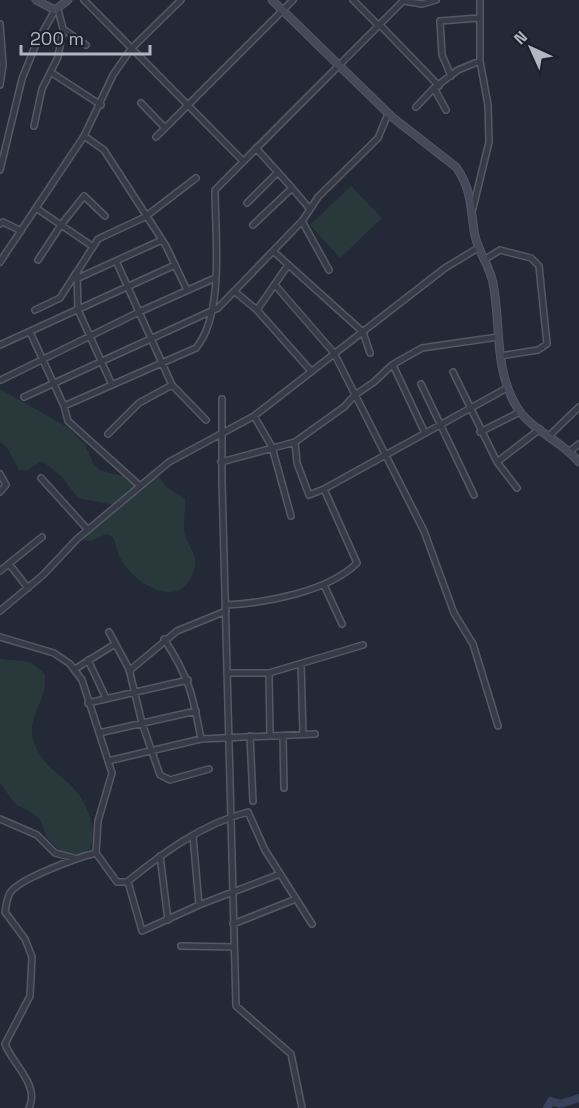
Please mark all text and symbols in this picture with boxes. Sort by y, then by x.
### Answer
scale bar [21,18,150,56]
north arrow [501,18,561,78]
text: 200 m [30,27,84,50]
text: N [510,27,532,49]

